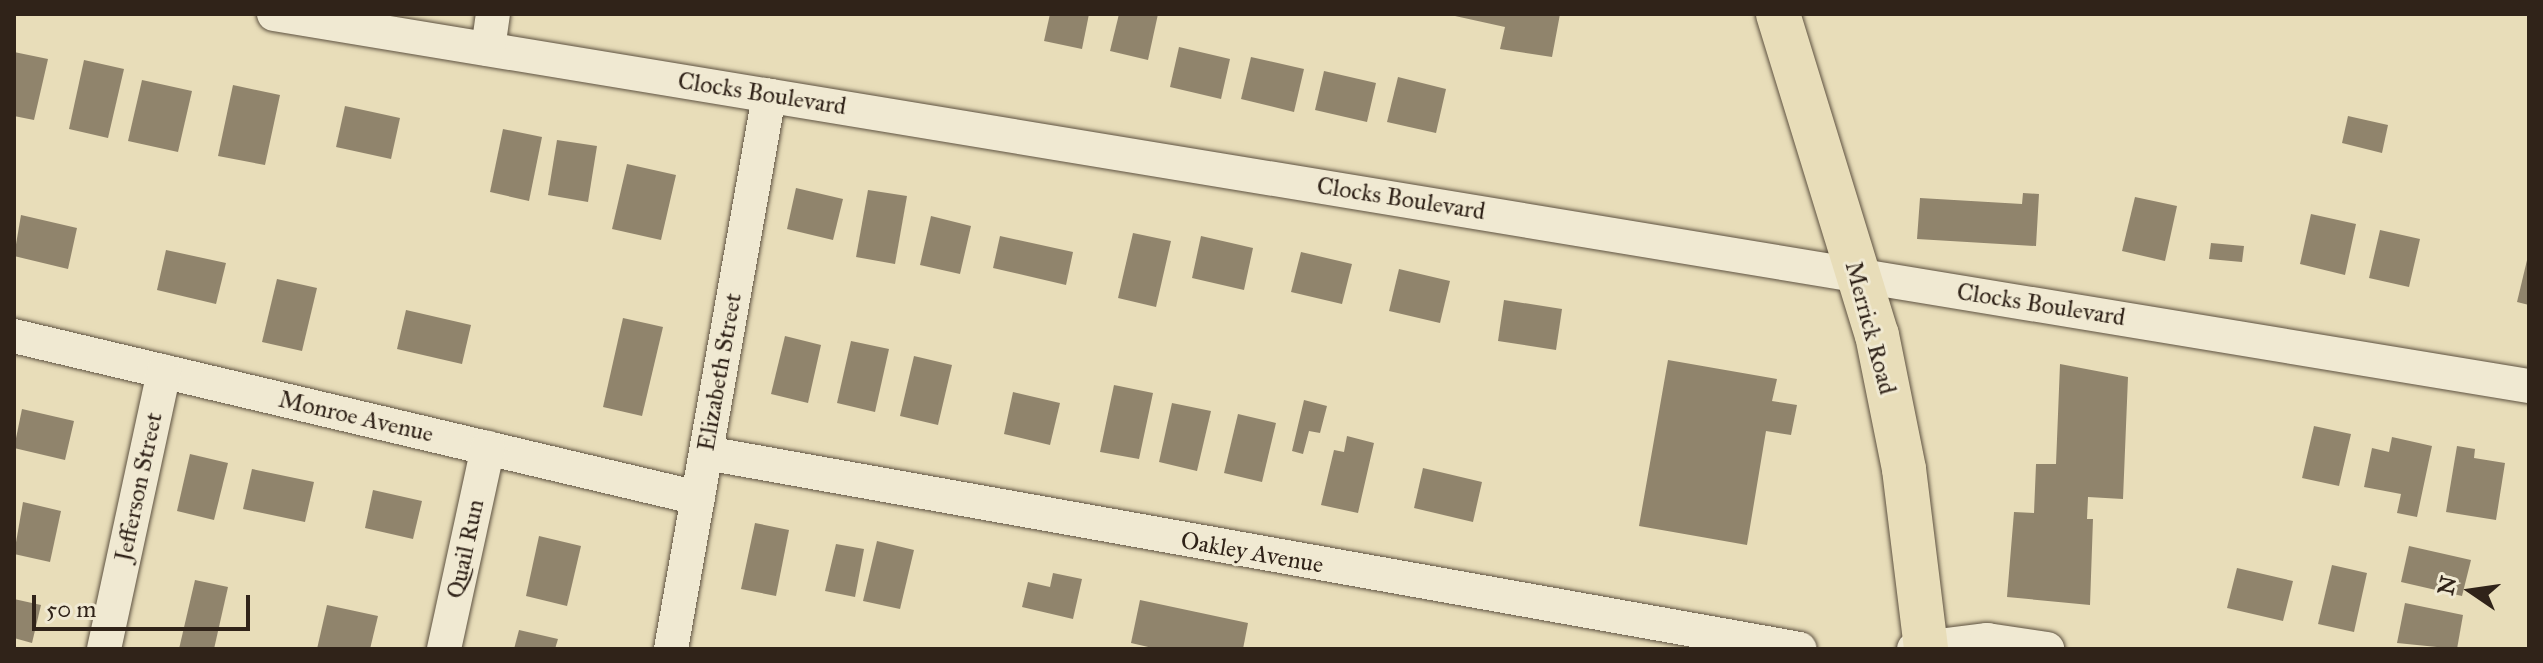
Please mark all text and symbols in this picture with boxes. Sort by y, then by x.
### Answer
street label: Clocks Boulevard [676,66,848,122]
street label: Clocks Boulevard [1315,171,1487,227]
street label: Merrick Road [1838,258,1902,398]
street label: Clocks Boulevard [1955,277,2127,333]
street label: Elizabeth Street [692,291,748,453]
street label: Monroe Avenue [276,385,436,449]
street label: Jefferson Street [109,410,169,564]
street label: Quail Run [441,497,491,601]
street label: Oakley Avenue [1178,526,1326,580]
north arrow [2431,551,2511,631]
text: N [2432,573,2462,598]
scale bar [36,579,254,629]
text: 50 m [46,594,96,624]

